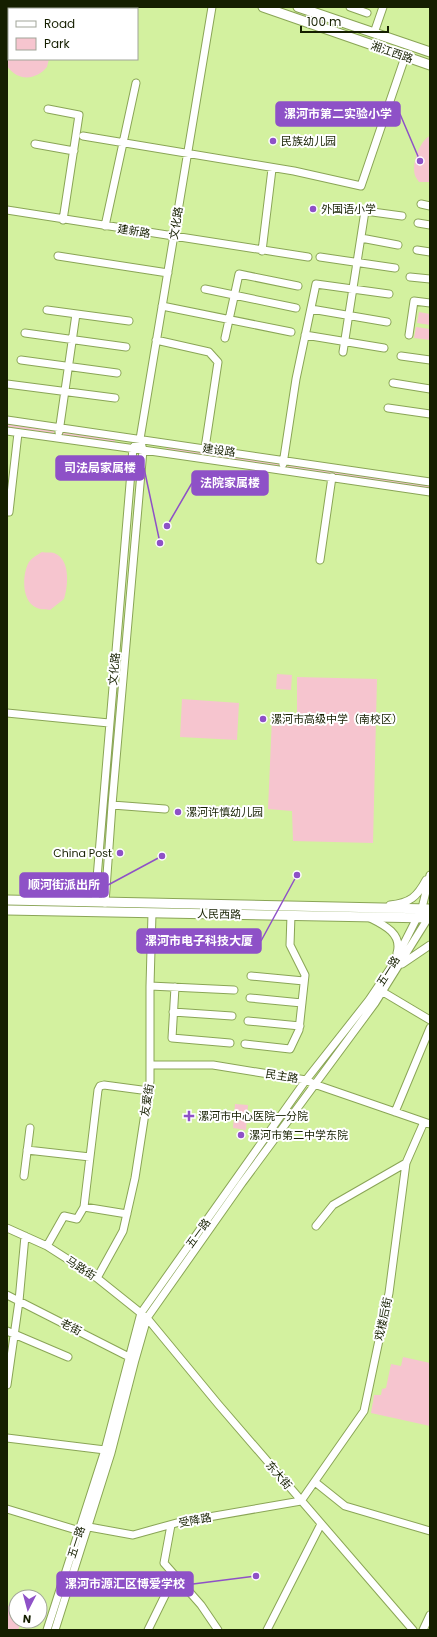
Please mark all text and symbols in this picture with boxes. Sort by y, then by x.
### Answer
legend [8,8,138,60]
scale bar [301,8,388,34]
text: 100 m [307,13,341,30]
text: Road [44,15,75,32]
text: Park [44,35,71,52]
street label: 湘江西路 [369,37,415,67]
callout: 漯河市第二实验小学 [276,102,400,126]
text: 漯河市第二实验小学 [284,105,392,122]
place label: 民族幼儿园 [281,133,336,149]
marker: 民族幼儿园 [268,136,278,146]
place label: 外国语小学 [321,201,376,217]
marker: 外国语小学 [308,204,318,214]
street label: 文化路 [166,205,186,241]
street label: 建新路 [116,221,152,241]
street label: 建设路 [202,440,236,460]
callout: 司法局家属楼 [56,456,144,480]
text: 司法局家属楼 [64,459,136,476]
callout: 法院家属楼 [192,471,268,495]
text: 法院家属楼 [200,474,260,491]
street label: 文化路 [105,652,123,686]
place label: 漯河市高级中学（南校区） [271,711,403,727]
marker: 漯河市高级中学（南校区） [258,714,268,724]
place label: 漯河许慎幼儿园 [186,804,263,820]
marker: 漯河许慎幼儿园 [173,807,183,817]
place label: China Post [53,845,112,861]
marker: China Post [115,848,125,858]
callout: 顺河街派出所 [20,873,108,897]
text: 顺河街派出所 [28,876,100,893]
street label: 人民西路 [197,906,241,922]
callout: 漯河市电子科技大厦 [137,929,261,953]
text: 漯河市电子科技大厦 [145,932,253,949]
street label: 五一路 [372,953,404,989]
street label: 民主路 [264,1066,300,1086]
street label: 友爱街 [137,1082,157,1118]
place label: 漯河市中心医院一分院 [198,1108,308,1124]
marker: 漯河市中心医院一分院 [183,1110,195,1122]
place label: 漯河市第二中学东院 [249,1127,348,1143]
marker: 漯河市第二中学东院 [236,1130,246,1140]
street label: 五一路 [182,1215,214,1251]
street label: 马路街 [63,1252,99,1284]
street label: 戏楼后街 [371,1296,395,1342]
street label: 老街 [58,1315,84,1339]
street label: 东大街 [262,1457,296,1493]
street label: 受降路 [177,1509,213,1531]
street label: 五一路 [63,1524,89,1560]
callout: 漯河市源汇区博爱学校 [57,1572,193,1596]
text: 漯河市源汇区博爱学校 [65,1575,185,1592]
north arrow [8,1589,48,1629]
text: N [22,1611,32,1627]

